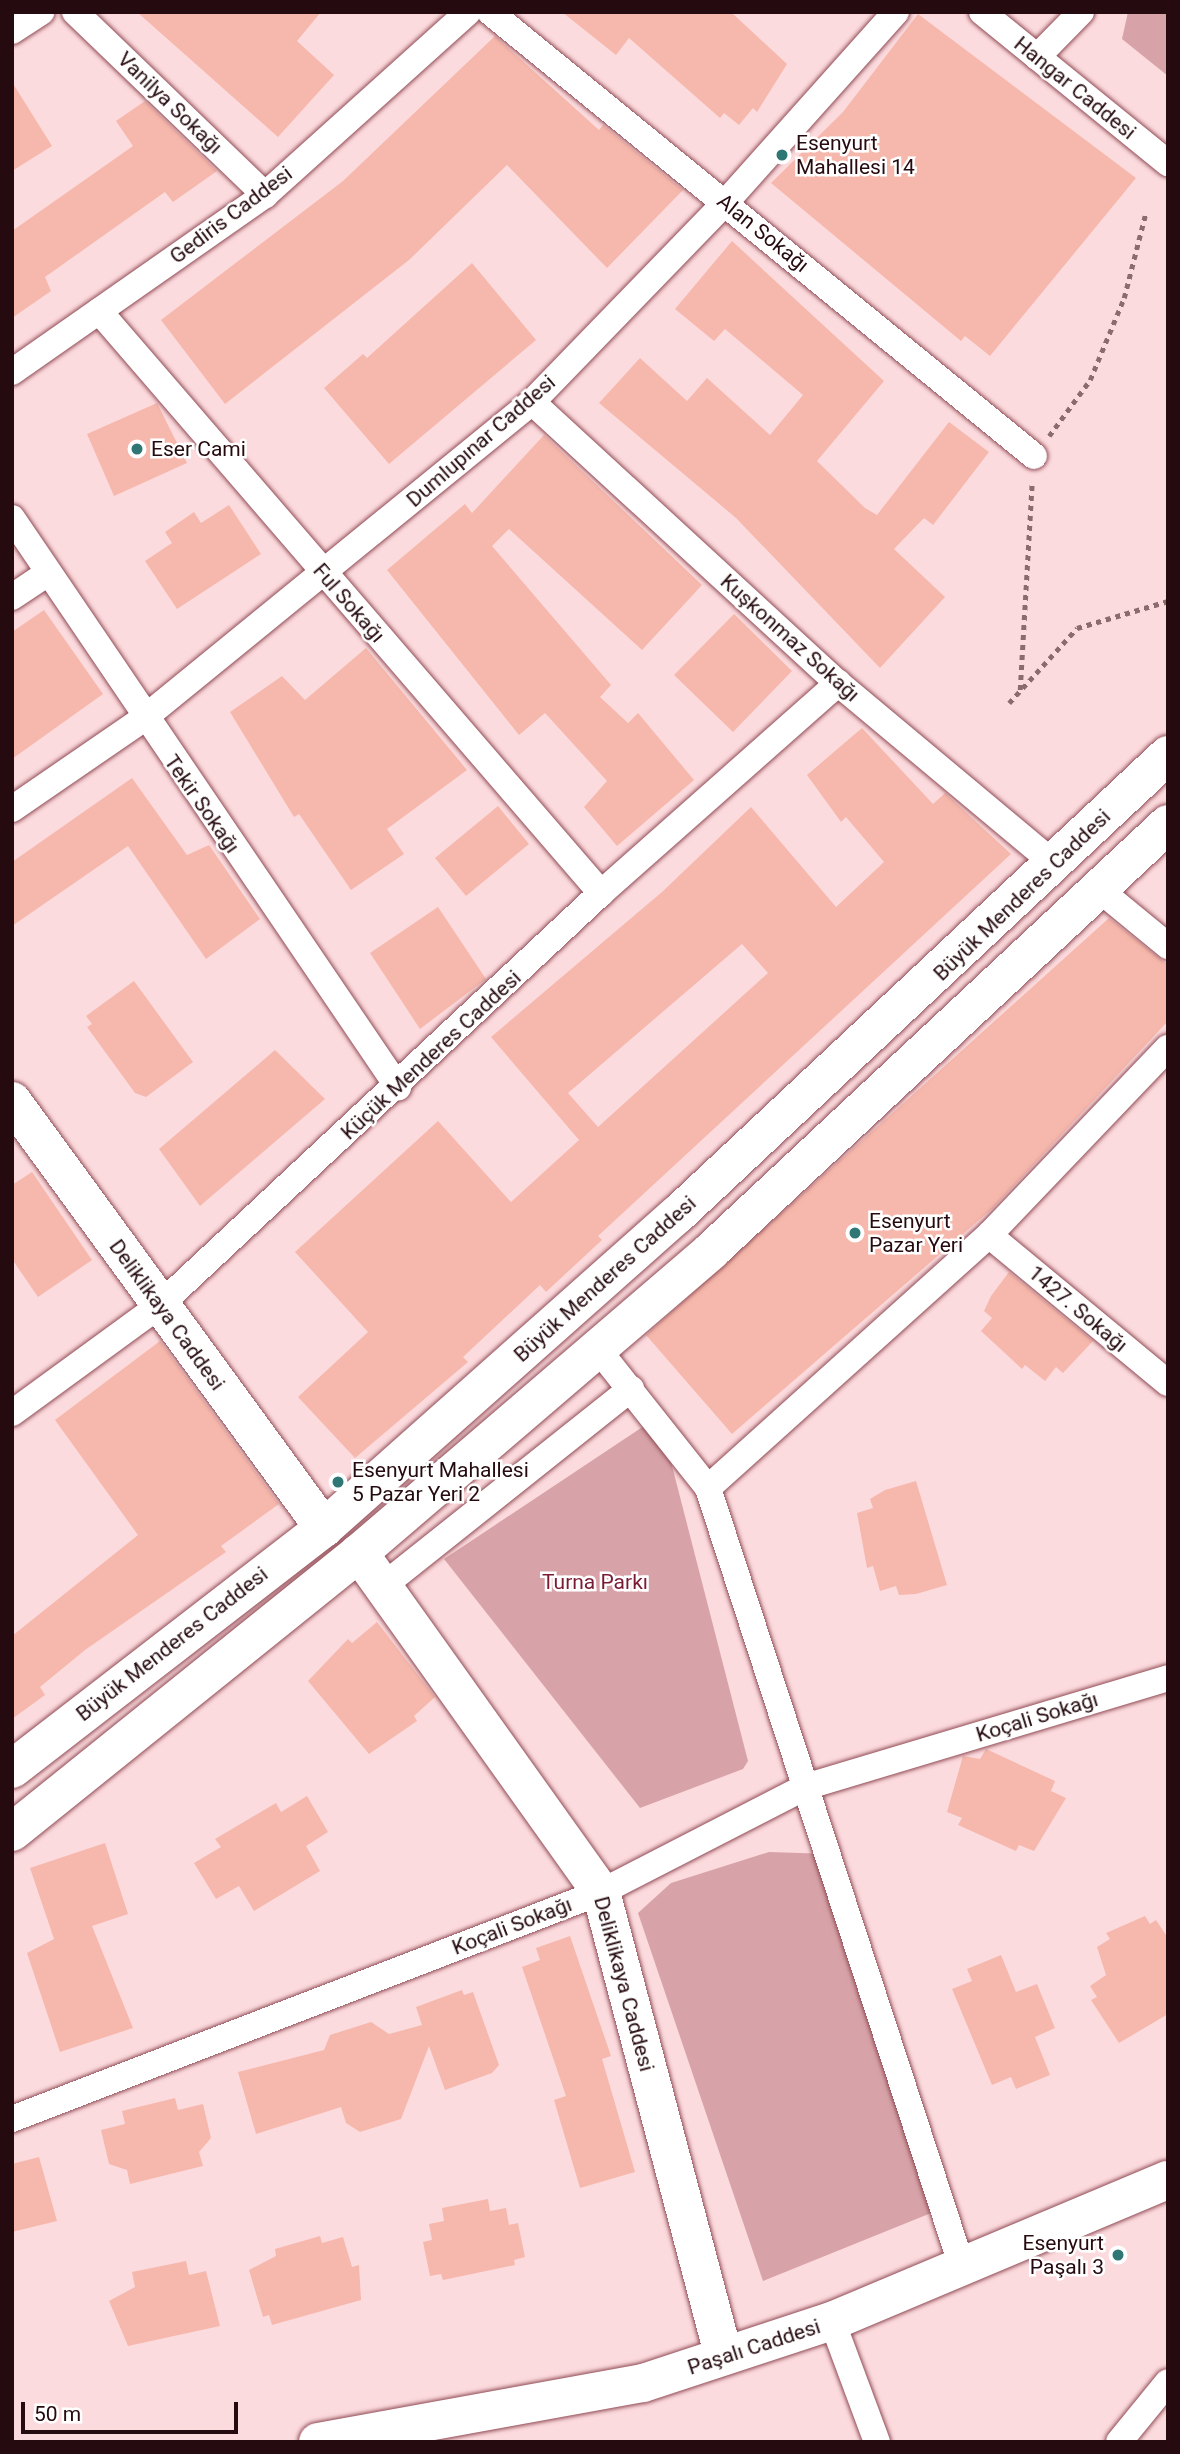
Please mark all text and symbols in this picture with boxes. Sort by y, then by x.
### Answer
street label: Hangar Caddesi [1009,31,1141,145]
street label: Vanilya Sokağı [112,47,228,159]
place label: Esenyurt Mahallesi 14 [796,130,915,180]
marker: Esenyurt Mahallesi 14 [774,147,790,163]
street label: Gediris Caddesi [165,161,297,269]
street label: Alan Sokağı [712,188,814,278]
street label: Dumlupınar Caddesi [402,370,560,512]
place label: Eser Cami [151,436,246,462]
marker: Eser Cami [129,441,145,457]
street label: Ful Sokağı [308,558,390,648]
street label: Kuşkonmaz Sokağı [715,569,865,707]
street label: Tekir Sokağı [159,750,245,858]
street label: Büyük Menderes Caddesi [928,804,1116,986]
street label: Küçük Menderes Caddesi [336,965,526,1145]
street label: Büyük Menderes Caddesi [509,1191,701,1367]
place label: Esenyurt Pazar Yeri [869,1208,963,1258]
marker: Esenyurt Pazar Yeri [847,1225,863,1241]
street label: Deliklikaya Caddesi [104,1235,230,1395]
street label: 1427. Sokağı [1023,1260,1133,1358]
place label: Esenyurt Mahallesi 5 Pazar Yeri 2 [352,1457,529,1507]
marker: Esenyurt Mahallesi 5 Pazar Yeri 2 [330,1474,346,1490]
street label: Büyük Menderes Caddesi [71,1561,273,1727]
park label: Turna Parkı [542,1569,648,1595]
street label: Koçali Sokağı [973,1686,1101,1748]
street label: Koçali Sokağı [449,1892,575,1960]
street label: Deliklikaya Caddesi [589,1894,659,2074]
place label: Esenyurt Paşalı 3 [1022,2230,1104,2280]
marker: Esenyurt Paşalı 3 [1110,2247,1126,2263]
street label: Paşalı Caddesi [684,2314,824,2380]
scale bar [24,2388,242,2432]
text: 50 m [34,2402,81,2426]

